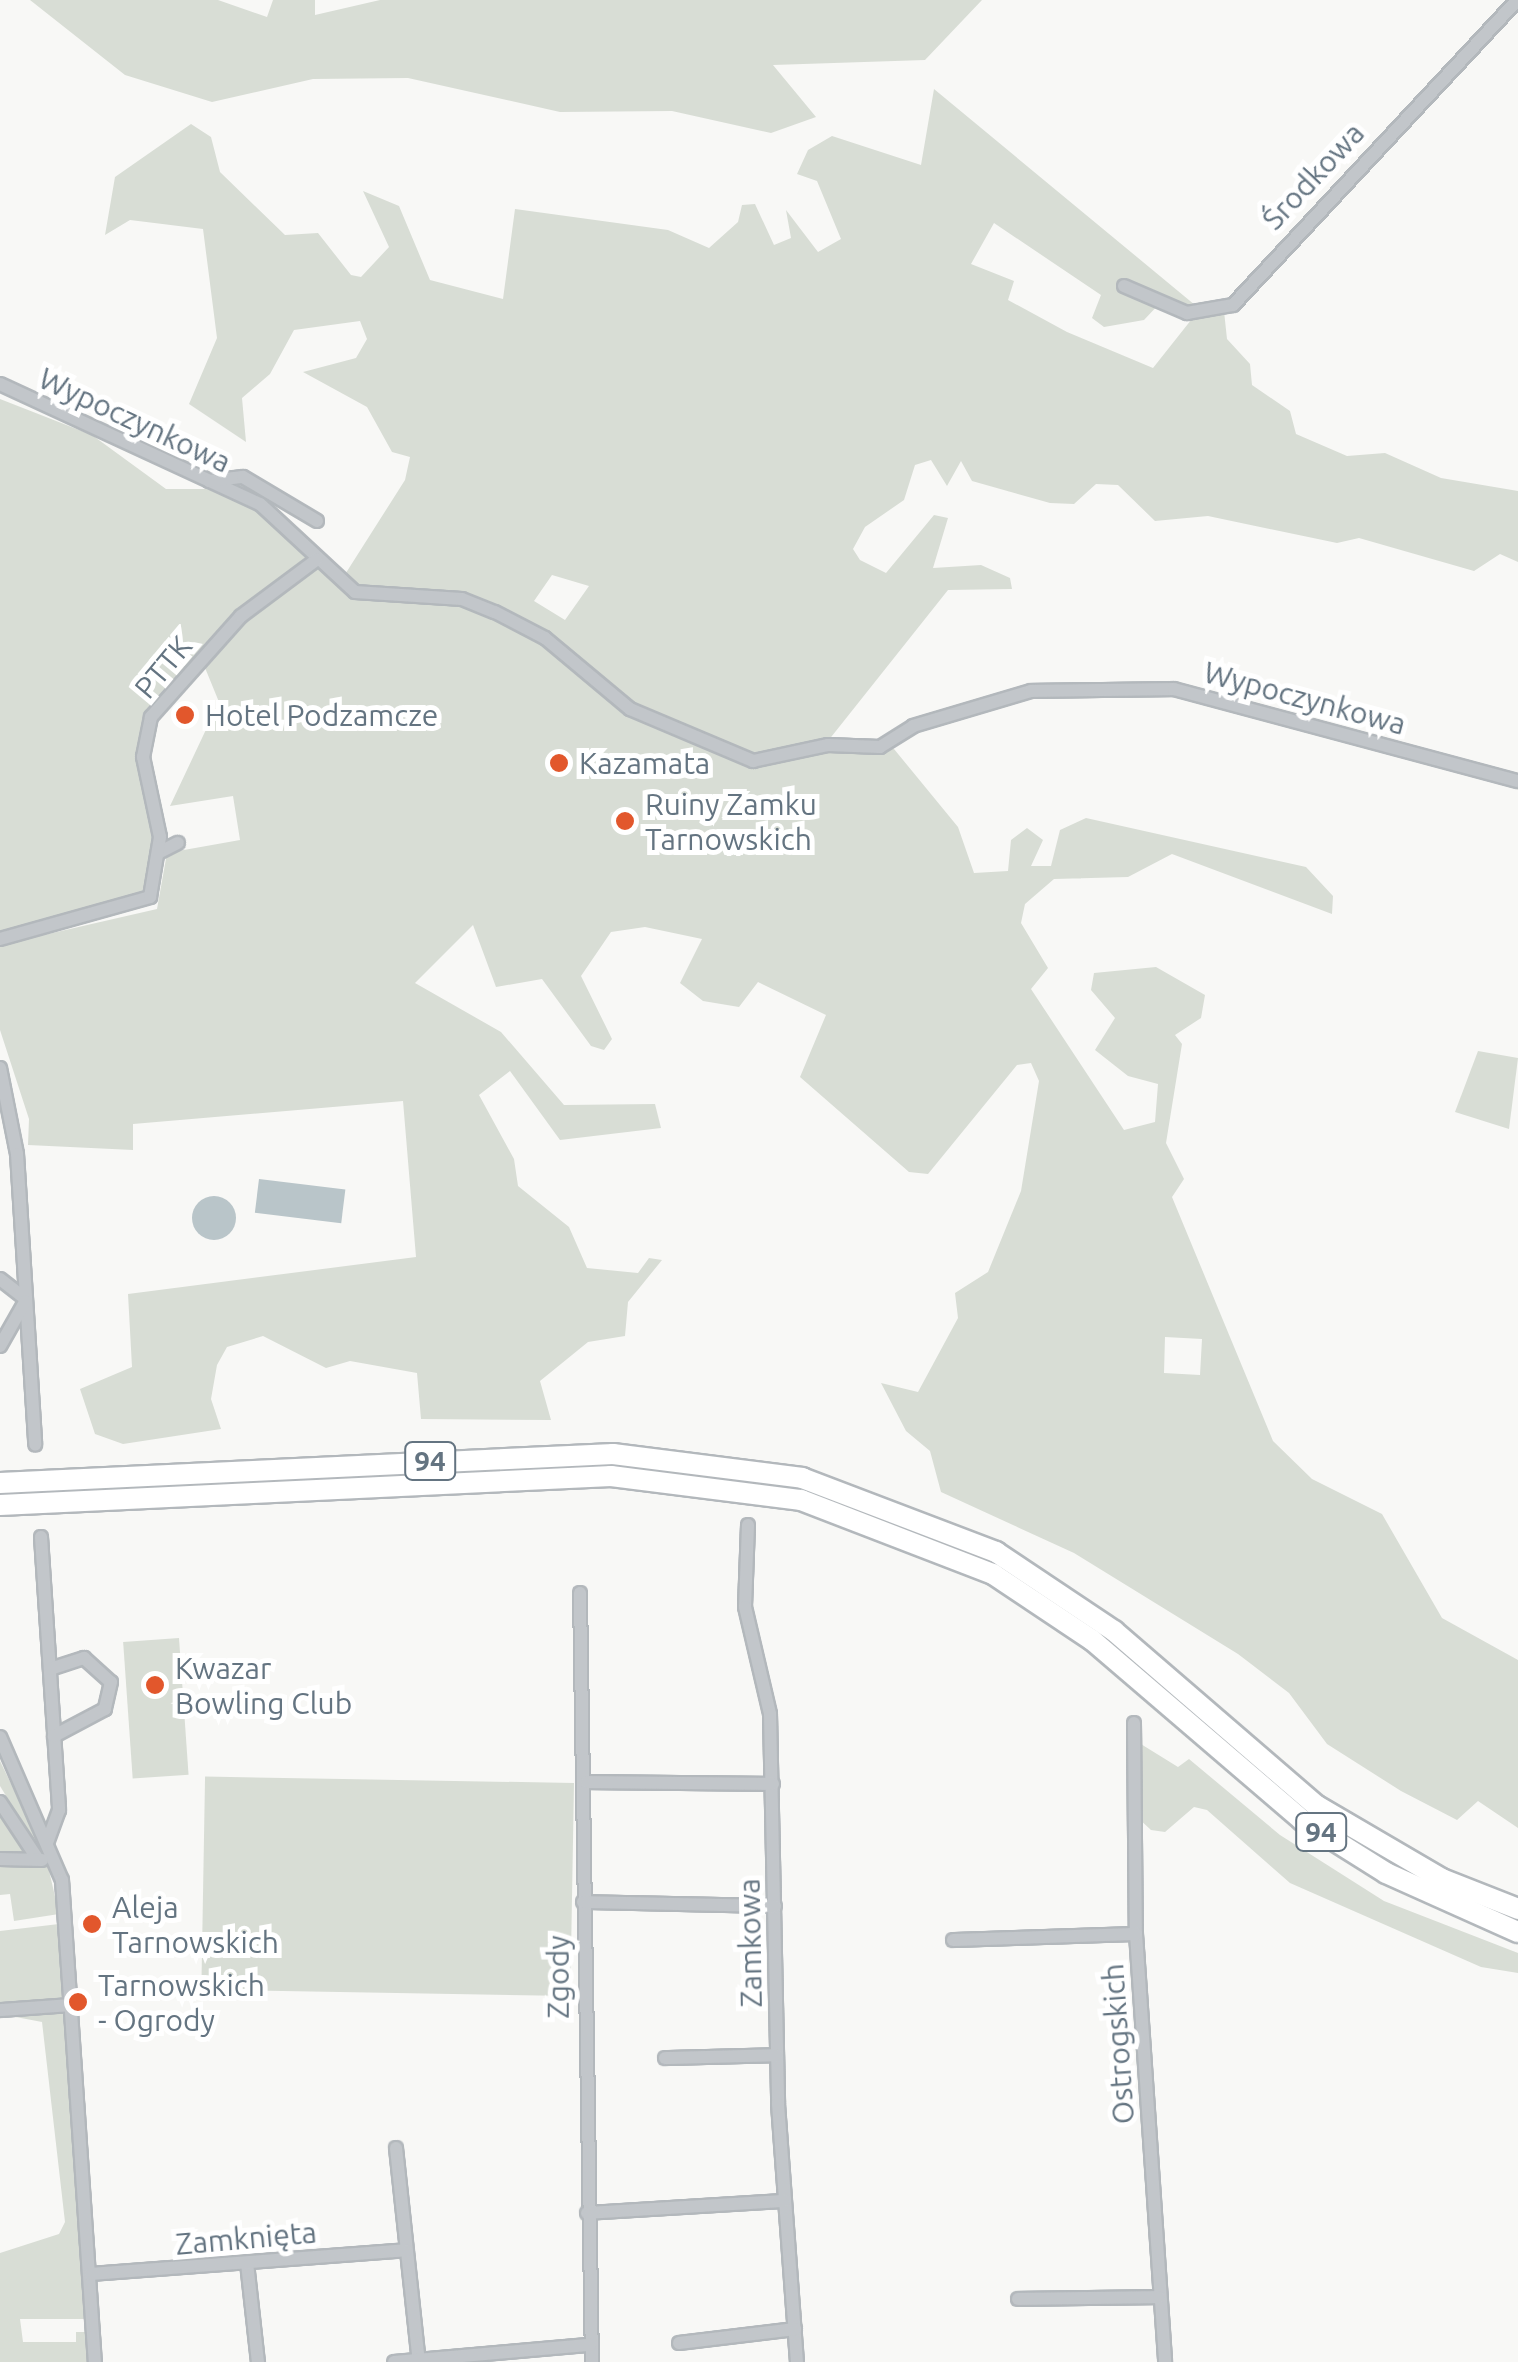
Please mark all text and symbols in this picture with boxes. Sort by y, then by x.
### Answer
street label: Środkowa [1255,115,1371,237]
street label: Wypoczynkowa [33,360,237,480]
street label: PTTK [127,628,199,706]
street label: Wypoczynkowa [1200,654,1410,742]
place label: Hotel Podzamcze [205,697,438,733]
marker: Hotel Podzamcze [174,704,196,726]
place label: Kazamata [579,745,710,781]
marker: Kazamata [548,752,570,774]
place label: Ruiny Zamku Tarnowskich [645,786,817,856]
marker: Ruiny Zamku Tarnowskich [614,810,636,832]
road number: 94 [402,1438,458,1484]
place label: Kwazar Bowling Club [175,1650,352,1720]
marker: Kwazar Bowling Club [144,1674,166,1696]
road number: 94 [1294,1809,1348,1855]
street label: Zamkowa [731,1878,769,2008]
place label: Aleja Tarnowskich [112,1889,279,1960]
marker: Aleja Tarnowskich [81,1913,103,1935]
street label: Zgody [540,1935,576,2019]
street label: Ostrogskich [1094,1963,1142,2125]
place label: Tarnowskich - Ogrody [98,1967,265,2038]
marker: Tarnowskich - Ogrody [67,1991,89,2013]
street label: Zamknięta [174,2214,318,2262]

